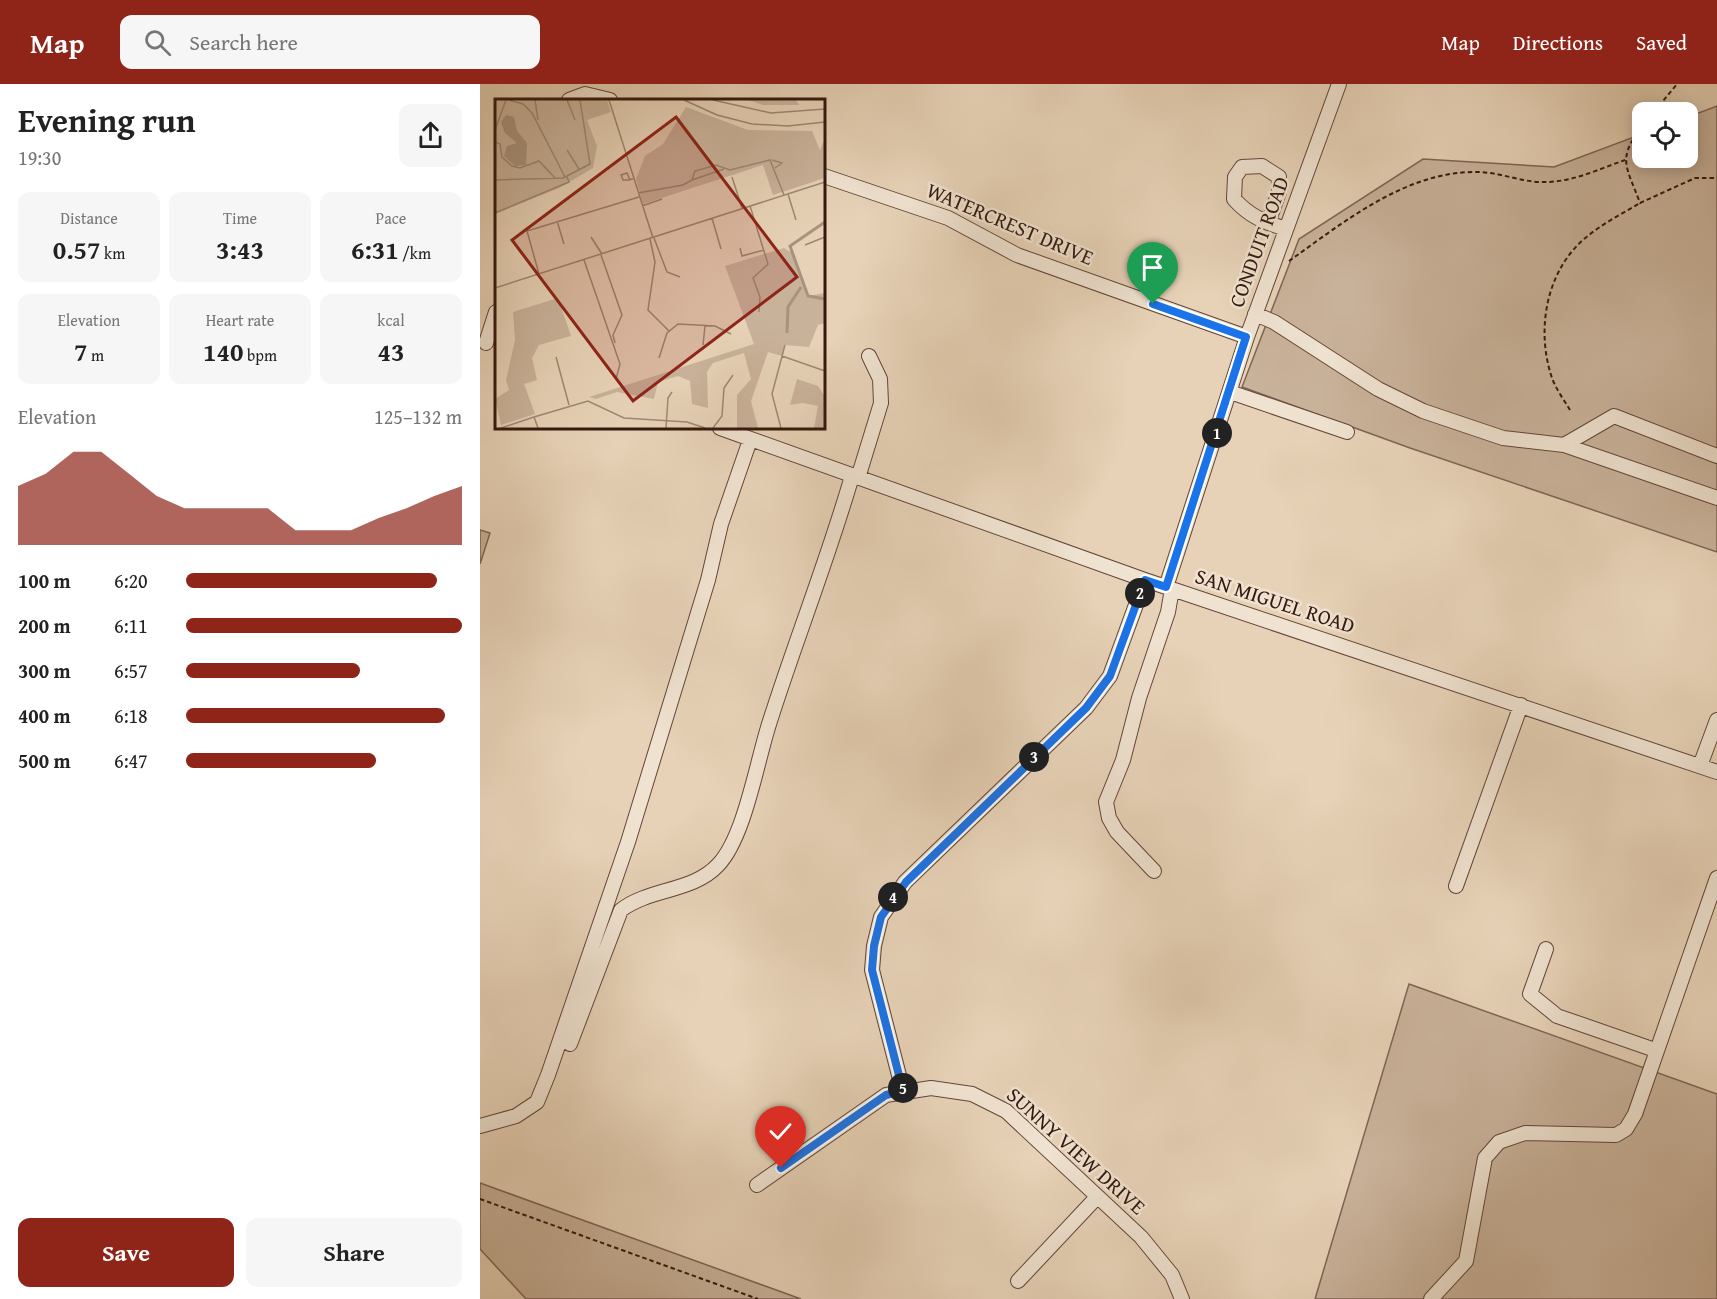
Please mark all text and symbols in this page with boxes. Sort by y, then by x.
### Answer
search box [120,15,540,69]
text: Map [30,22,84,63]
icon: search [141,26,174,59]
text: Search here [189,26,298,58]
text: Map [1441,27,1480,58]
text: Directions [1513,27,1603,58]
text: Saved [1636,27,1687,58]
text: Evening run [18,96,195,144]
inset map [495,99,825,429]
map controls [1632,102,1698,168]
button: locate [1632,102,1698,168]
button: share [399,104,462,167]
text: 19:30 [18,143,61,172]
street label: CONDUIT ROAD [1221,172,1297,312]
street label: WATERCREST DRIVE [922,174,1099,273]
text: Distance [60,206,118,230]
text: Time [223,206,257,230]
text: Pace [376,206,406,230]
text: 0.57 [53,230,101,269]
text: 3:43 [216,230,264,269]
text: 6:31 [351,230,399,269]
text: km [101,241,125,265]
text: /km [399,241,431,265]
pin [1127,242,1178,304]
icon: arrive [1136,251,1169,284]
text: Elevation [58,308,120,332]
text: Heart rate [206,308,274,332]
text: kcal [377,308,405,332]
text: 7 [74,332,87,371]
text: 140 [203,332,243,371]
text: 43 [378,332,404,371]
text: m [87,343,104,367]
text: bpm [243,343,277,367]
text: Elevation [18,402,96,431]
text: 125–132 m [374,402,462,431]
pin: 1 [1202,418,1232,448]
text: 1 [1213,421,1221,445]
street label: SAN MIGUEL ROAD [1191,560,1359,641]
text: 100 m [18,566,71,595]
text: 6:20 [114,566,148,595]
pin: 2 [1125,578,1155,608]
text: 2 [1136,581,1144,605]
text: 200 m [18,611,71,640]
text: 6:11 [114,611,148,640]
text: 300 m [18,656,71,685]
text: 6:57 [114,656,148,685]
text: 400 m [18,701,71,730]
text: 6:18 [114,701,148,730]
pin: 3 [1019,742,1049,772]
text: 3 [1030,745,1038,769]
text: 500 m [18,746,71,775]
text: 6:47 [114,746,148,775]
pin: 4 [878,882,908,912]
text: 4 [889,885,897,909]
pin: 5 [888,1073,918,1103]
text: 5 [899,1076,907,1100]
street label: SUNNY VIEW DRIVE [1000,1080,1153,1222]
pin [755,1106,806,1168]
icon: check [764,1115,797,1148]
button: Save [18,1218,234,1287]
button: Share [246,1218,462,1287]

